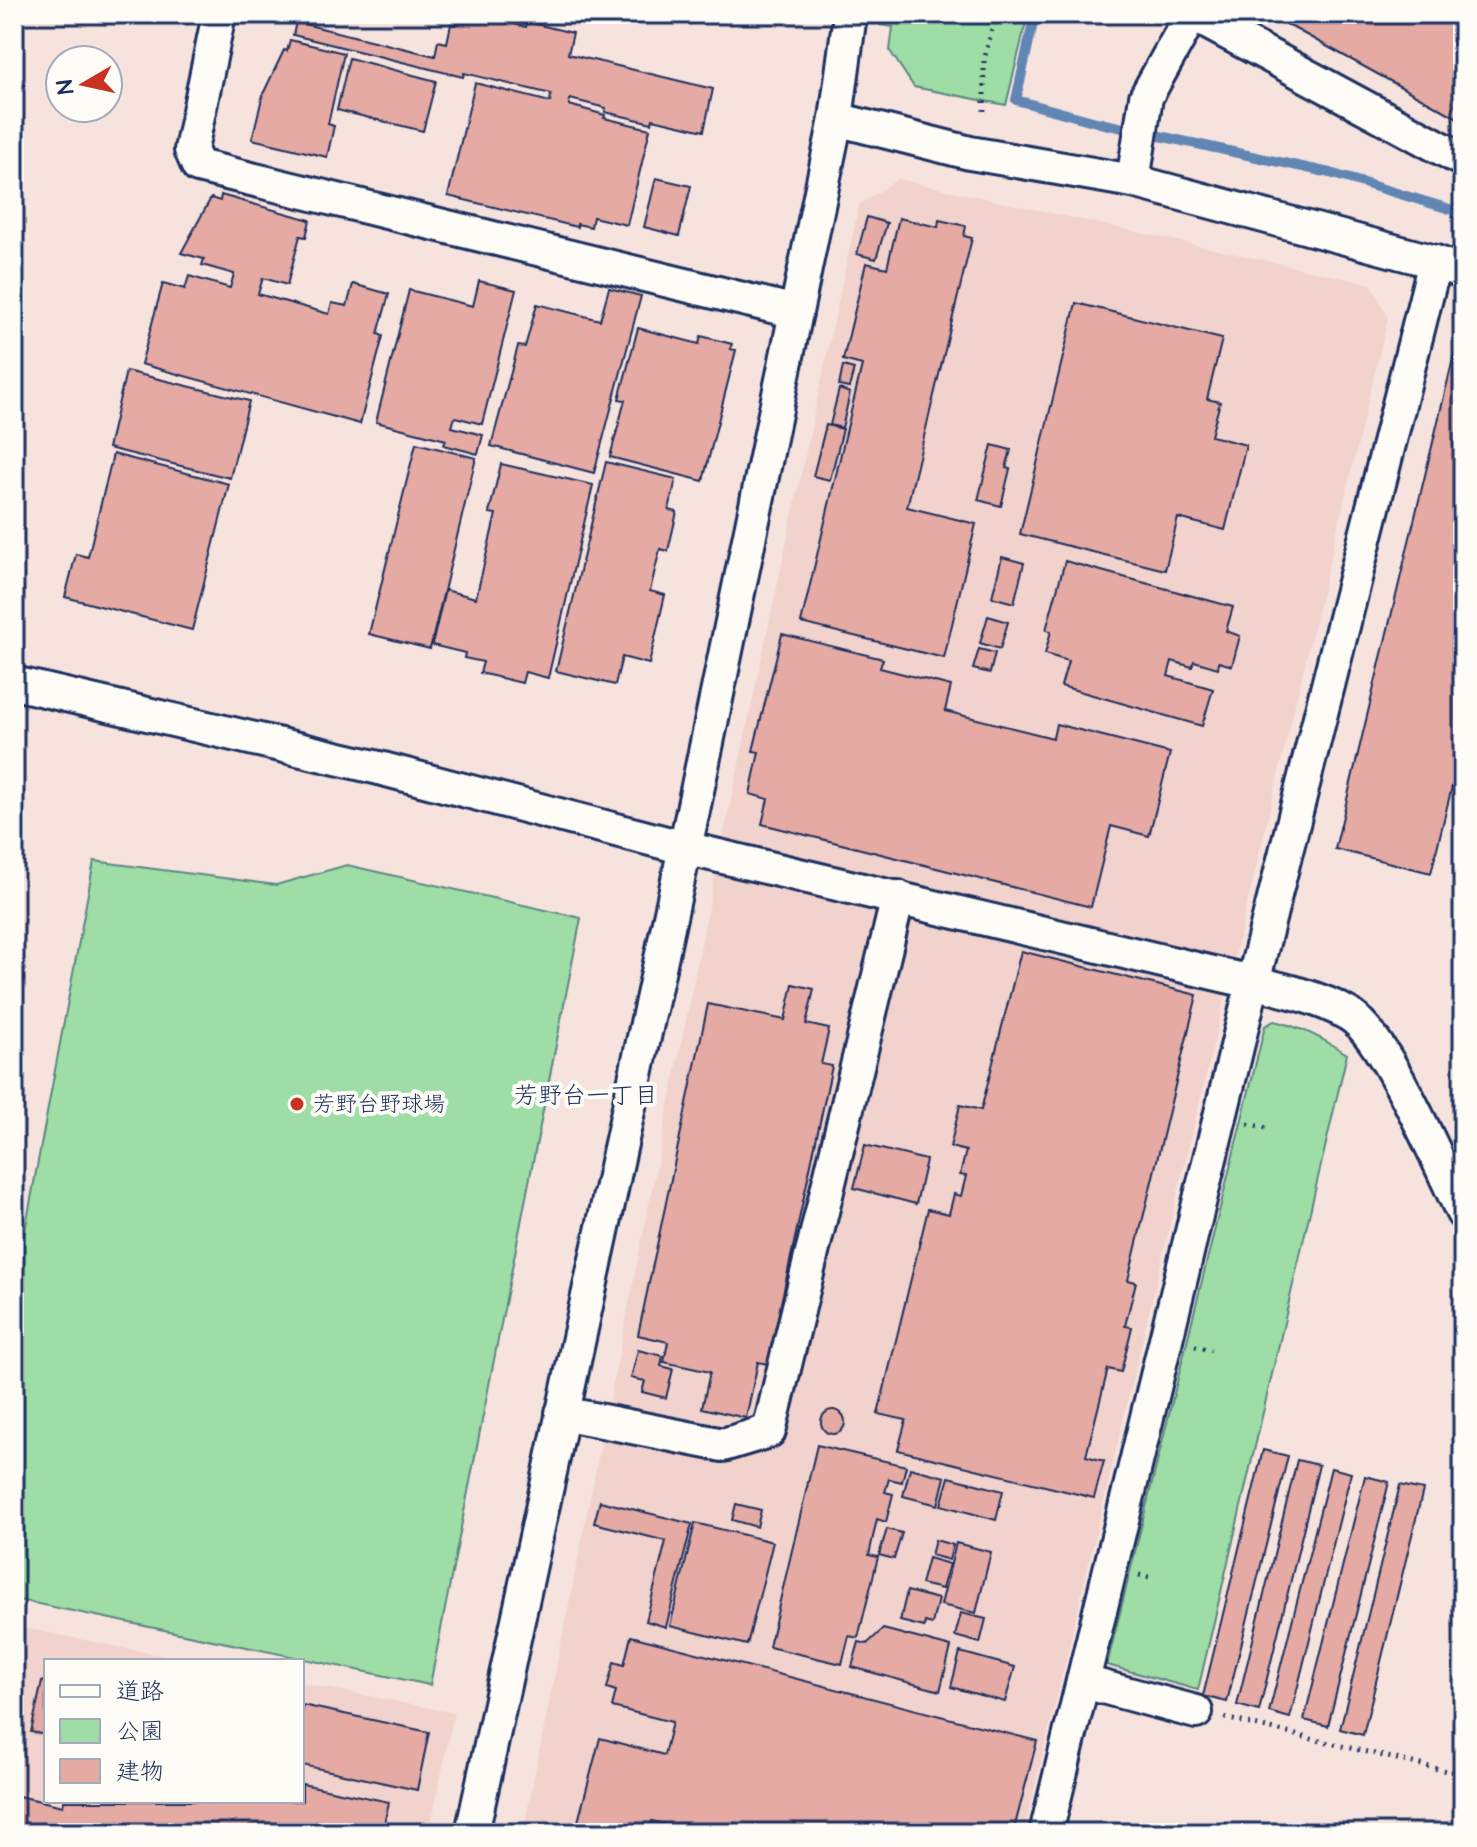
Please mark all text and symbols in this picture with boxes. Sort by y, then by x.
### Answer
north arrow [44,44,124,124]
text: N [49,77,82,96]
district label: 芳野台一丁目 [514,1079,658,1113]
place label: 芳野台野球場 [313,1089,445,1120]
marker: 芳野台野球場 [288,1095,306,1113]
legend [44,1659,304,1803]
text: 道路 [116,1675,164,1709]
text: 公園 [116,1715,164,1749]
text: 建物 [116,1755,164,1789]

